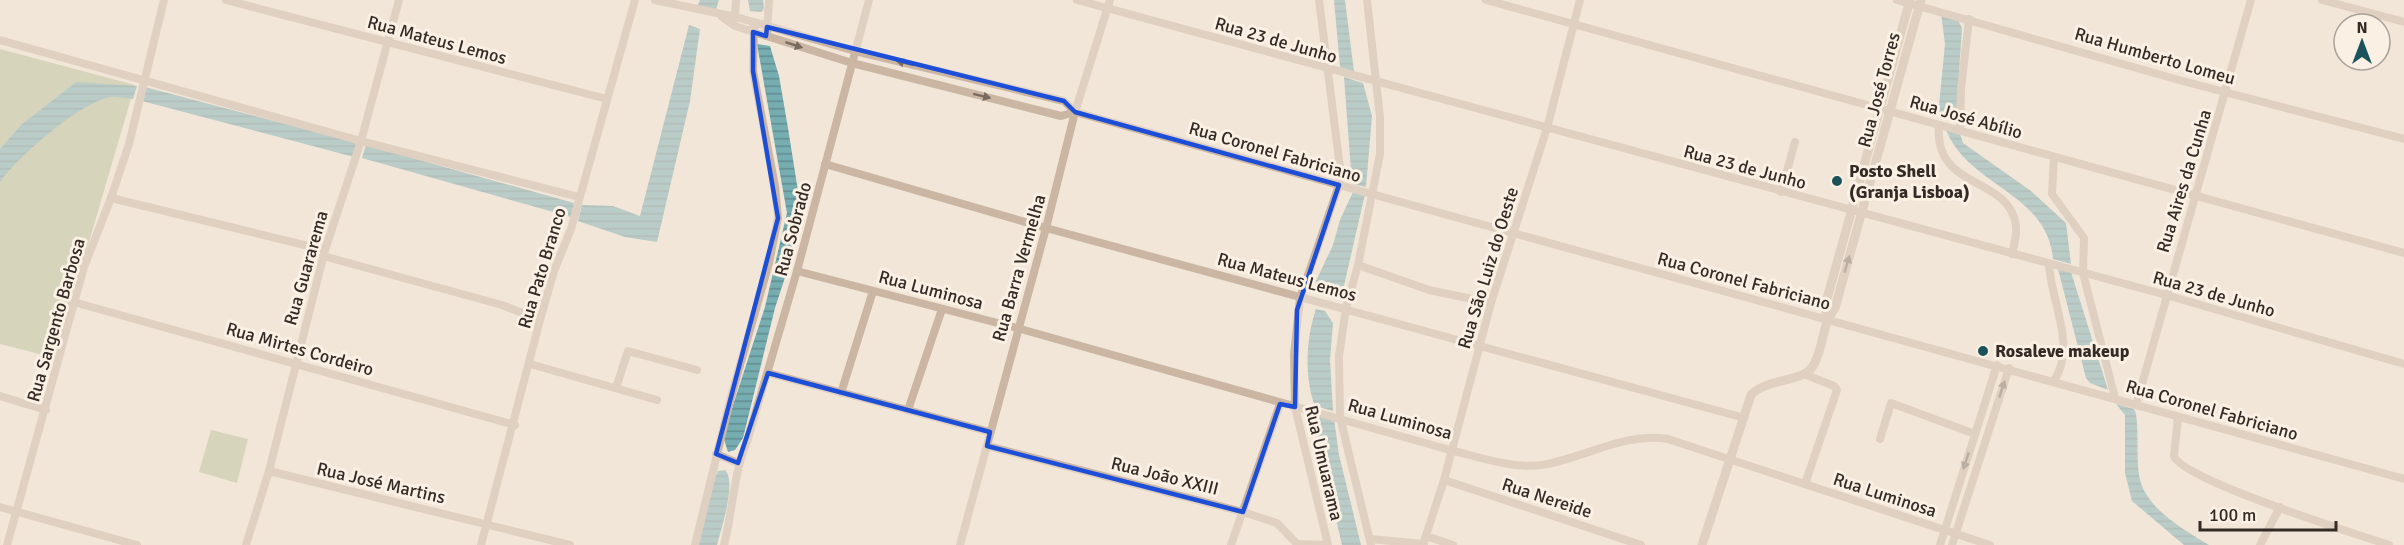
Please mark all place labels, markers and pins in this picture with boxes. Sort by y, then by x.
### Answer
place label: Posto Shell (Granja Lisboa) [1849,160,1970,203]
marker: Posto Shell (Granja Lisboa) [1830,174,1844,188]
place label: Rosaleve makeup [1995,340,2130,362]
marker: Rosaleve makeup [1976,344,1990,358]

